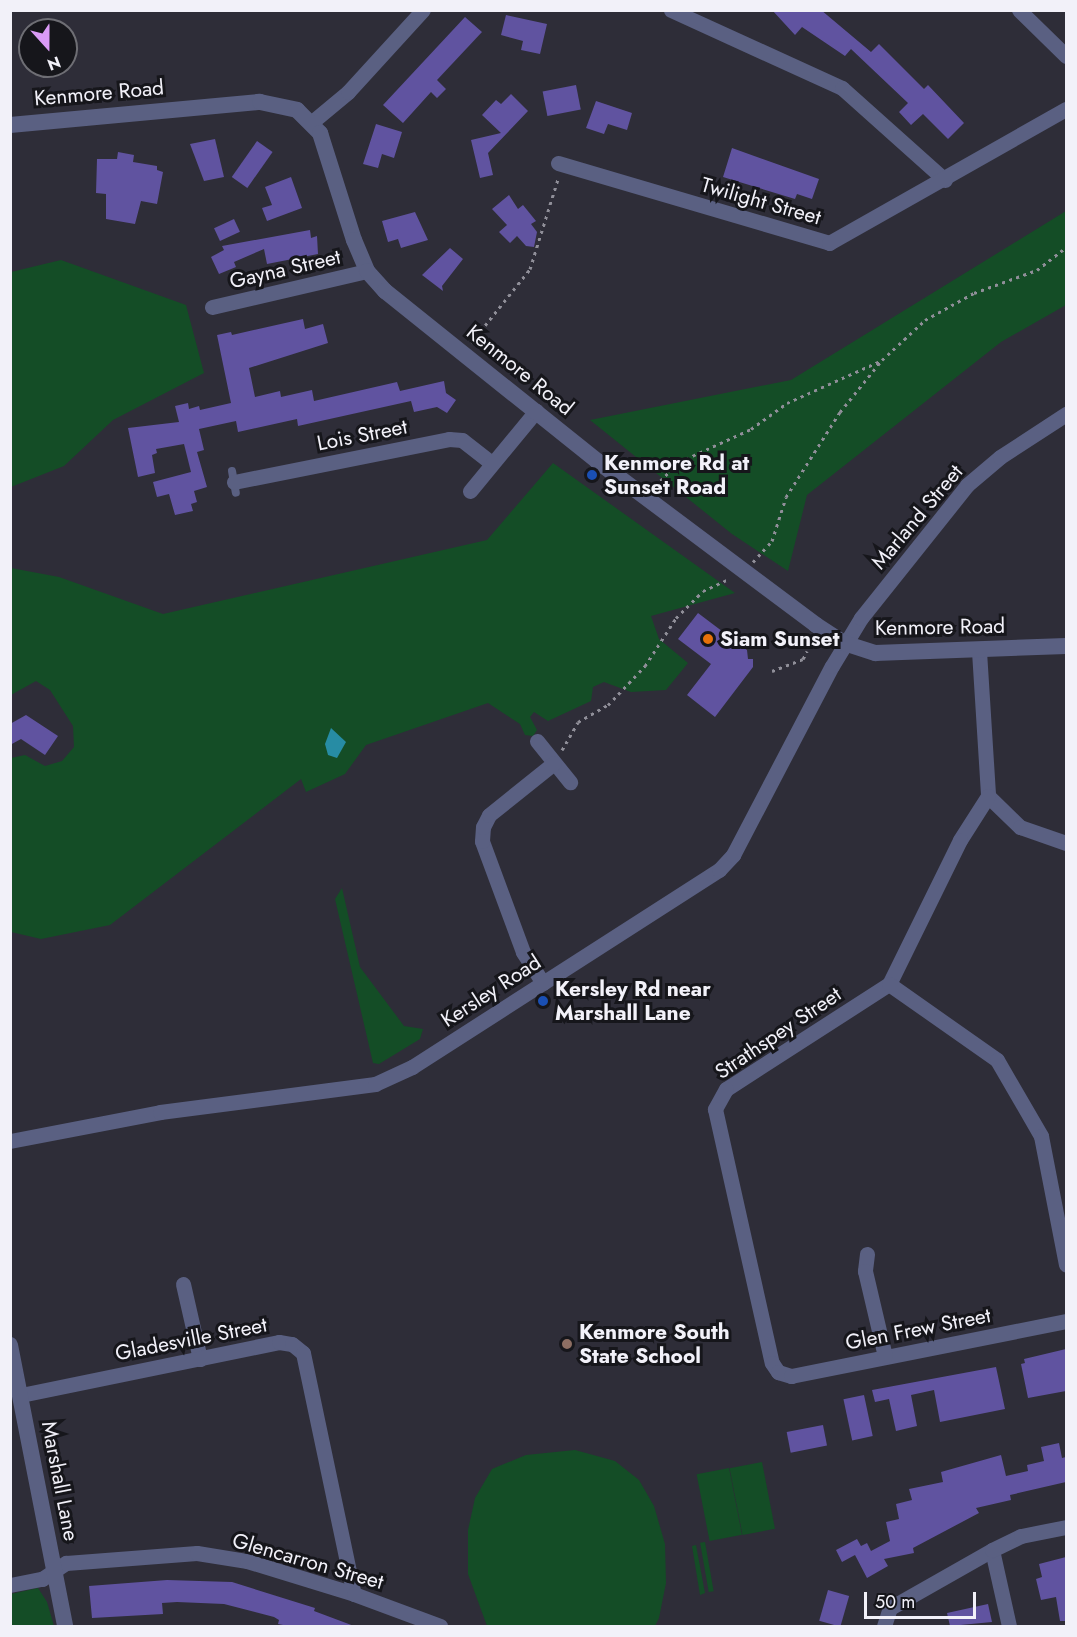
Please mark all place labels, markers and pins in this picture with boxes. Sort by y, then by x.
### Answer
place label: Kenmore Rd at Sunset Road [604,450,749,500]
marker: Kenmore Rd at Sunset Road [585,468,599,482]
place label: Siam Sunset [720,626,839,652]
marker: Siam Sunset [701,632,715,646]
place label: Kersley Rd near Marshall Lane [555,976,711,1026]
marker: Kersley Rd near Marshall Lane [536,994,550,1008]
place label: Kenmore South State School [579,1319,730,1369]
marker: Kenmore South State School [560,1337,574,1351]

